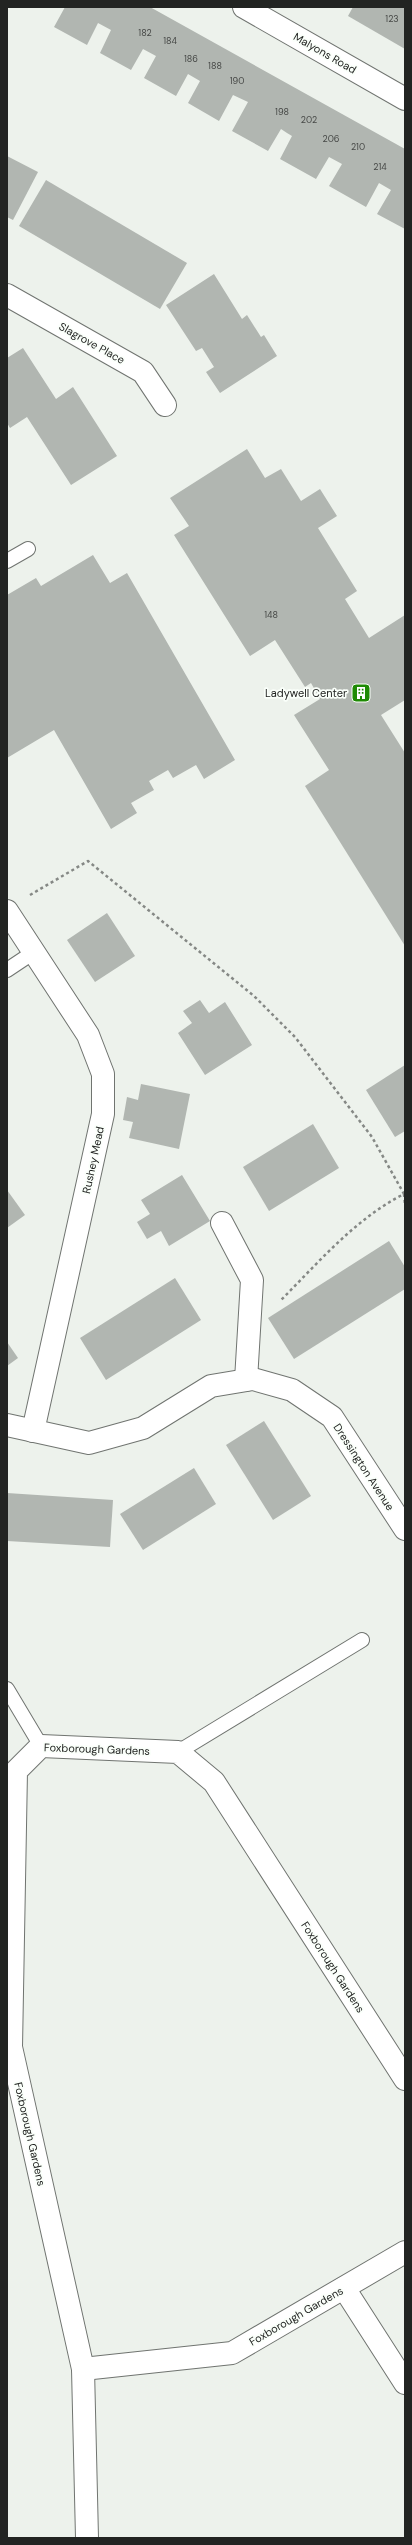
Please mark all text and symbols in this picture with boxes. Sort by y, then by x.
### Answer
house number: 123 [385,13,399,25]
house number: 182 [138,27,152,39]
street label: Malyons Road [291,29,359,77]
house number: 184 [163,35,177,47]
house number: 186 [184,53,198,65]
house number: 188 [208,60,222,72]
house number: 190 [230,75,244,87]
house number: 198 [275,106,289,118]
house number: 202 [301,114,317,126]
house number: 206 [323,133,340,145]
house number: 210 [351,141,365,153]
house number: 214 [373,161,387,173]
street label: Slagrove Place [57,319,127,367]
house number: 148 [264,609,278,621]
building icon: Ladywell Center [350,682,372,704]
place label: Ladywell Center [265,686,347,700]
street label: Rushey Mead [79,1125,107,1195]
street label: Dressington Avenue [331,1421,397,1513]
street label: Foxborough Gardens [44,1740,150,1758]
street label: Foxborough Gardens [298,1919,368,2015]
street label: Foxborough Gardens [11,2081,49,2187]
street label: Foxborough Gardens [247,2283,345,2349]

